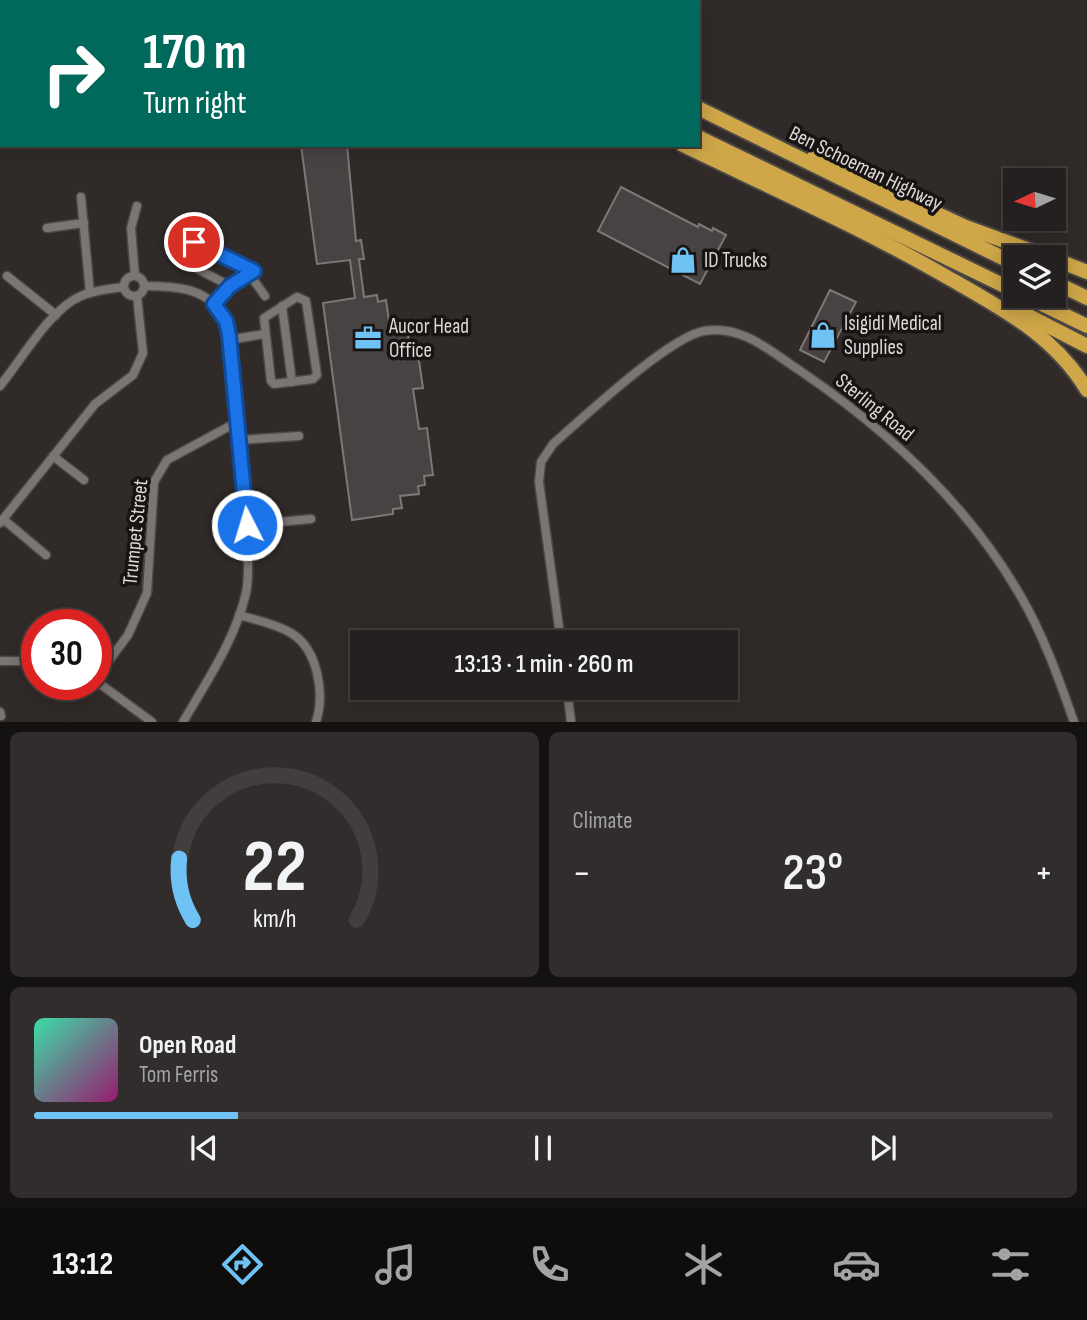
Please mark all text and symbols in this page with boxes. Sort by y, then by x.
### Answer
text: 170 m [143,24,247,83]
icon: right [28,28,119,119]
text: Turn right [143,84,247,123]
street label: Ben Schoeman Highway [785,121,946,216]
north arrow [1003,168,1066,231]
map controls [1003,168,1066,308]
pin [164,212,224,272]
icon: arrive [175,223,213,261]
shop icon: ID Trucks [668,245,698,275]
button: layers [1003,245,1066,308]
place label: ID Trucks [704,248,767,273]
place label: Isigidi Medical Supplies [844,311,942,360]
place label: Aucor Head Office [388,314,469,363]
shop icon: Isigidi Medical Supplies [808,320,838,350]
office icon: Aucor Head Office [353,323,383,353]
street label: Sterling Road [830,368,919,447]
street label: Trumpet Street [118,478,153,586]
position arrow [210,488,284,562]
speed limit sign: 30 [21,609,112,700]
text: 13:13 · 1 min · 260 m [455,649,633,680]
text: Climate [573,807,632,835]
text: 22 [242,825,306,913]
text: 23° [782,842,843,905]
text: − [573,851,591,896]
text: + [1034,851,1053,896]
text: km/h [253,904,296,935]
text: Open Road [139,1030,236,1061]
text: Tom Ferris [139,1061,218,1089]
icon: previous [185,1129,223,1167]
icon: pause [524,1129,562,1167]
icon: next [864,1129,902,1167]
icon: directions [218,1240,267,1289]
icon: music [371,1240,420,1289]
icon: phone [525,1240,574,1289]
icon: climate [679,1240,728,1289]
icon: car [832,1240,881,1289]
icon: filters [986,1240,1035,1289]
text: 13:12 [52,1245,113,1284]

